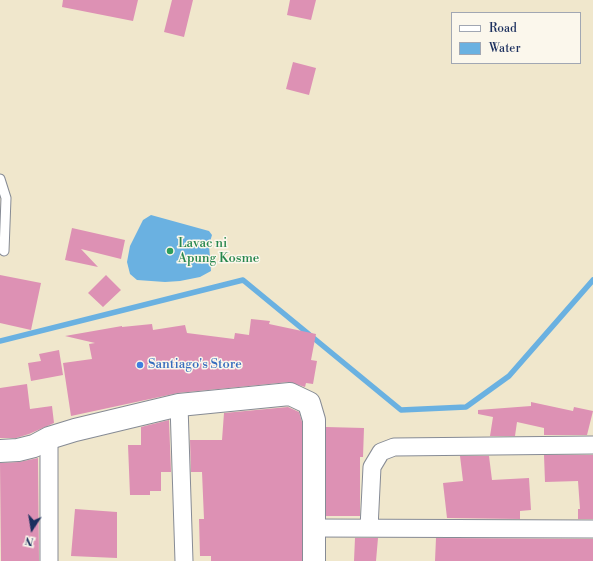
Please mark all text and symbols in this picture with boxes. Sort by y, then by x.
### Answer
legend [451,12,581,64]
text: Road [489,21,517,36]
text: Water [489,41,521,56]
place label: Lavac ni Apung Kosme [178,236,259,267]
marker: Lavac ni Apung Kosme [165,246,175,256]
place label: Santiago's Store [148,357,242,373]
marker: Santiago's Store [135,360,145,370]
north arrow [12,509,52,549]
text: N [24,533,35,548]

